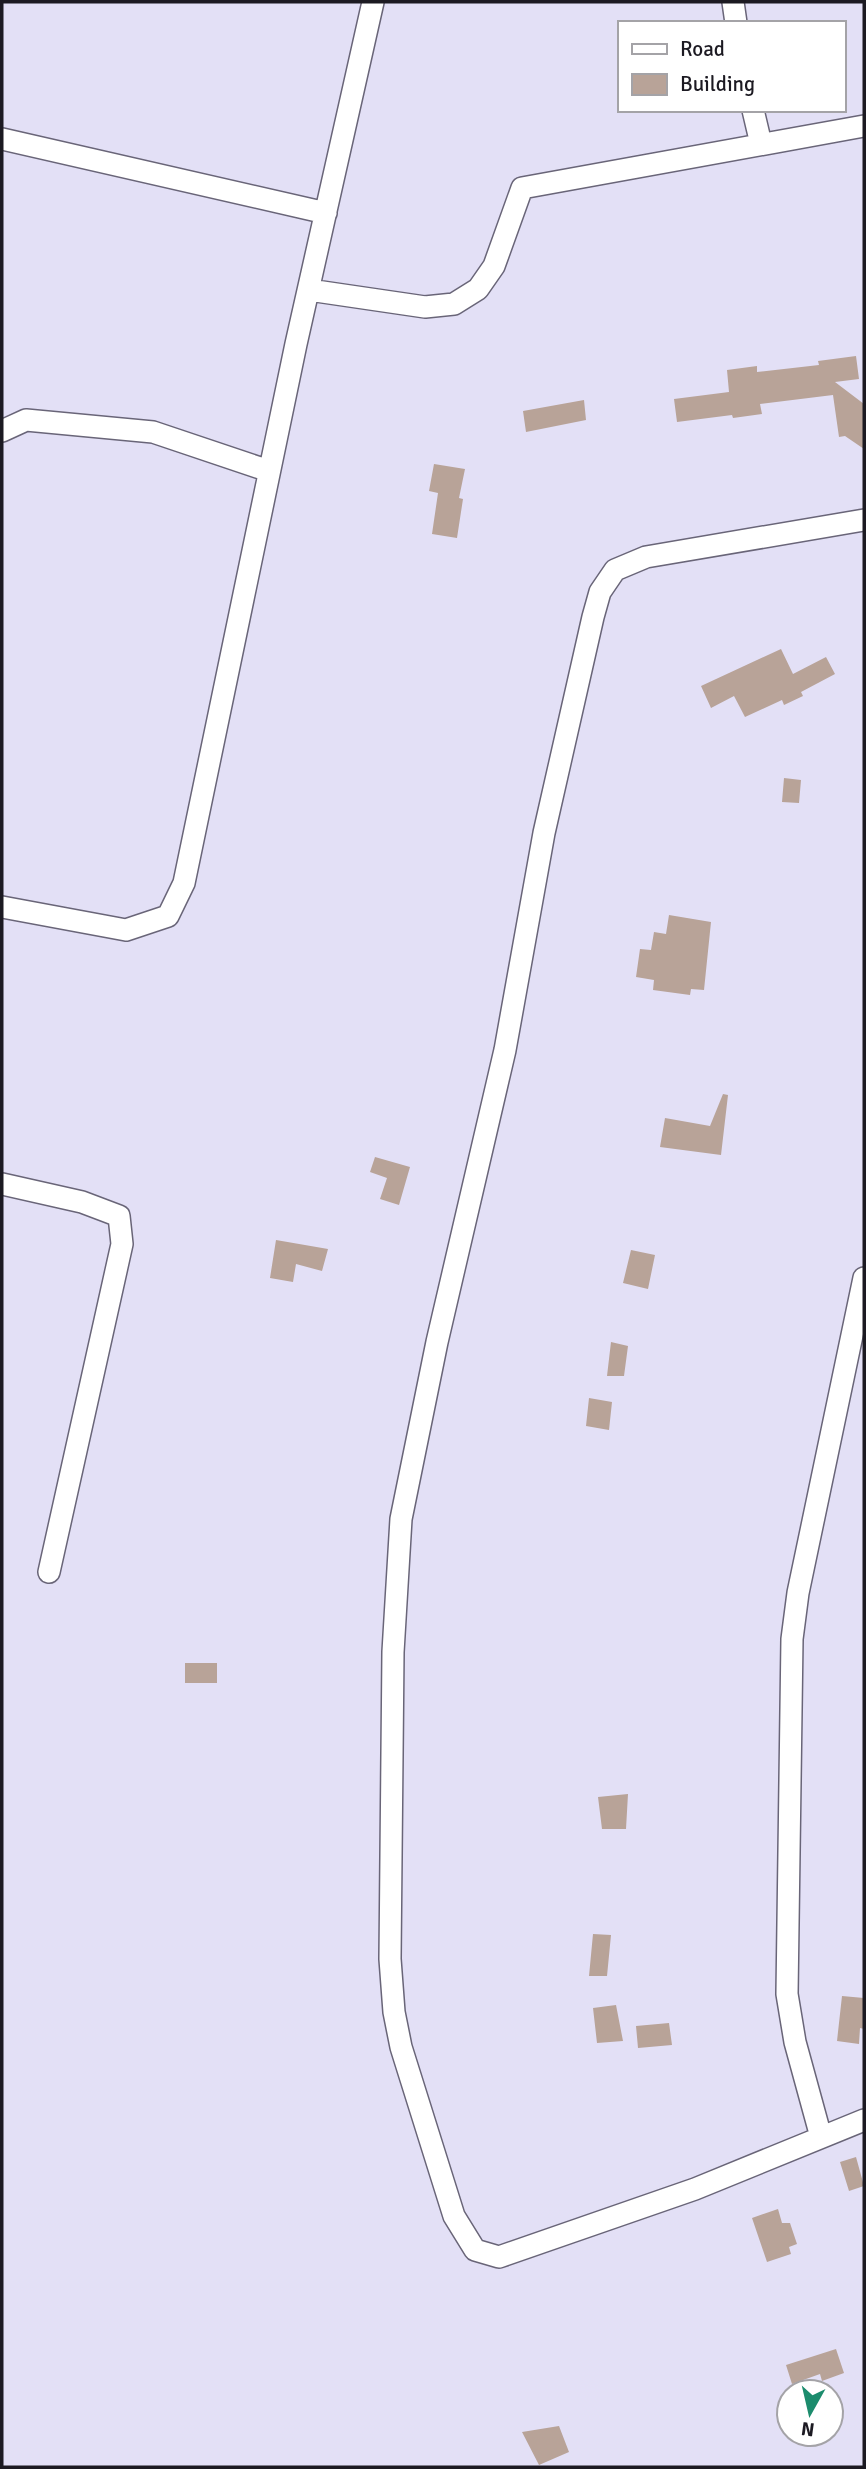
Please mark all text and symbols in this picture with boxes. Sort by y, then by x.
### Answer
legend [618,21,845,112]
text: Road [680,36,725,62]
text: Building [680,71,755,97]
north arrow [775,2378,845,2448]
text: N [800,2416,816,2442]

